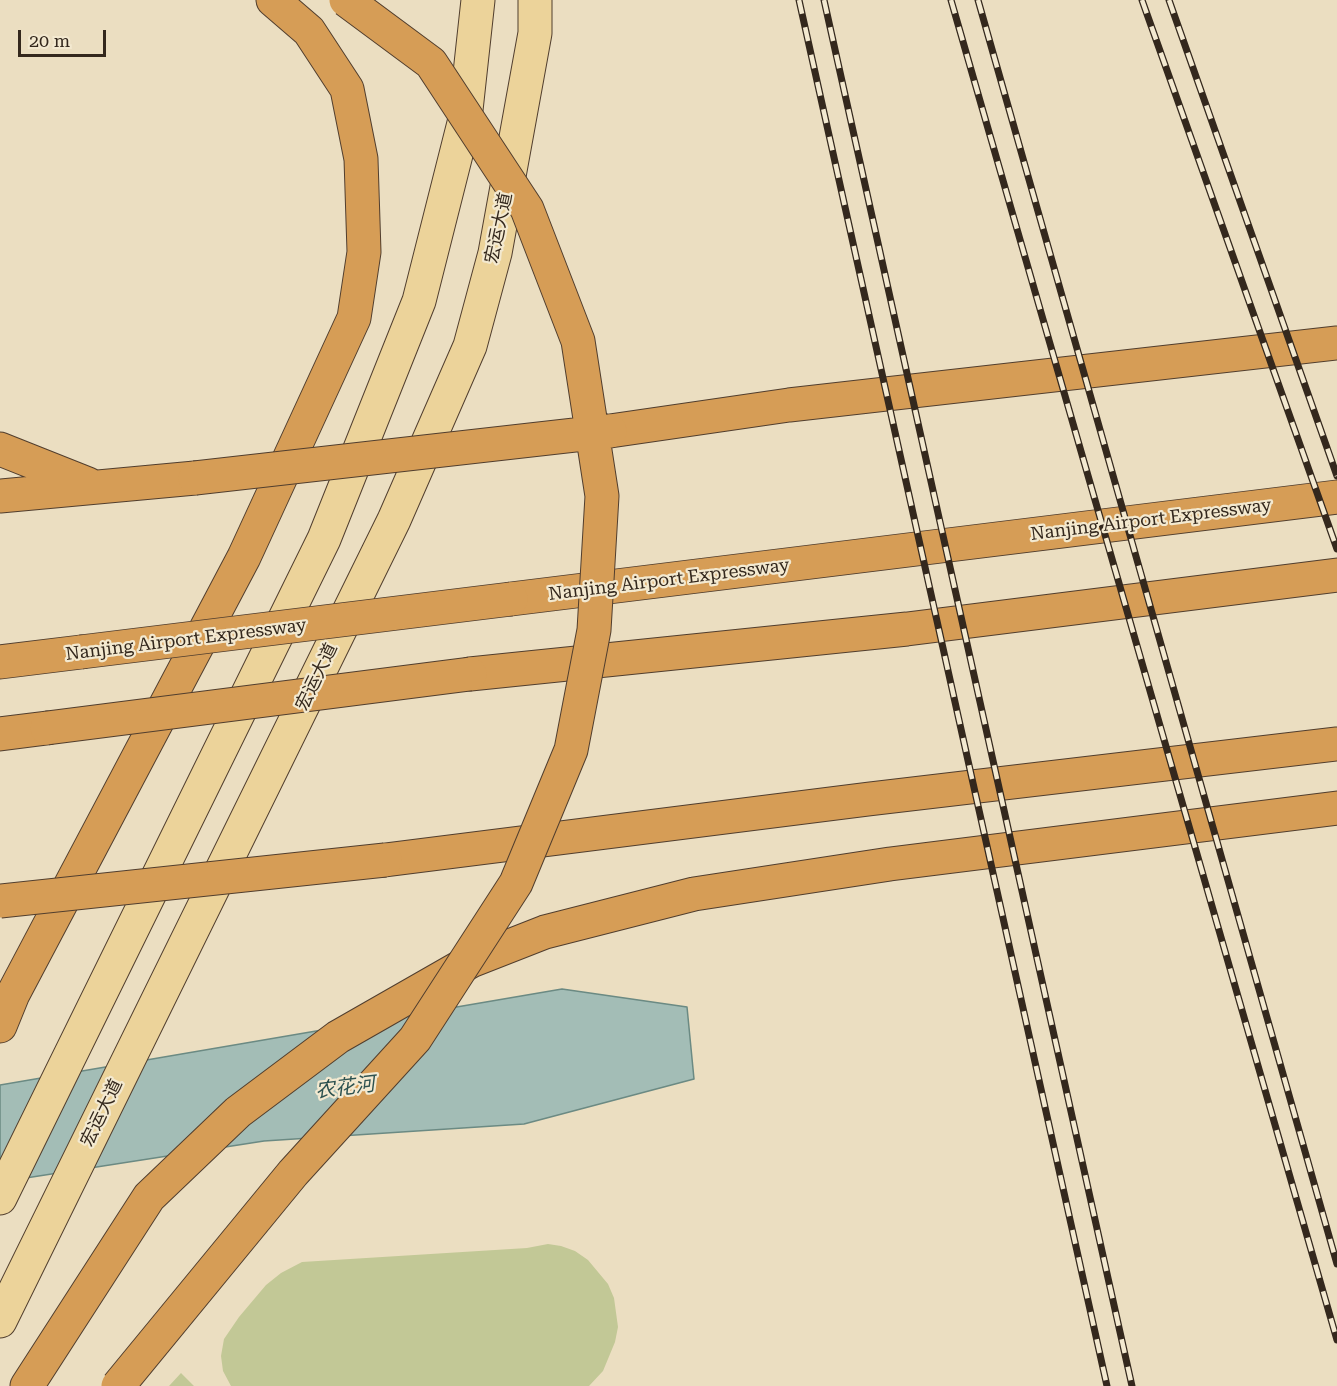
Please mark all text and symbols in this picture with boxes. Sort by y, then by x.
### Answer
scale bar [21,18,110,56]
text: 20 m [29,30,70,51]
street label: 宏运大道 [481,191,517,265]
street label: Nanjing Airport Expressway [1029,494,1273,546]
street label: Nanjing Airport Expressway [547,554,791,606]
street label: Nanjing Airport Expressway [64,614,308,666]
street label: 宏运大道 [292,640,342,714]
water label: 农花河 [314,1072,376,1104]
street label: 宏运大道 [77,1076,127,1150]

